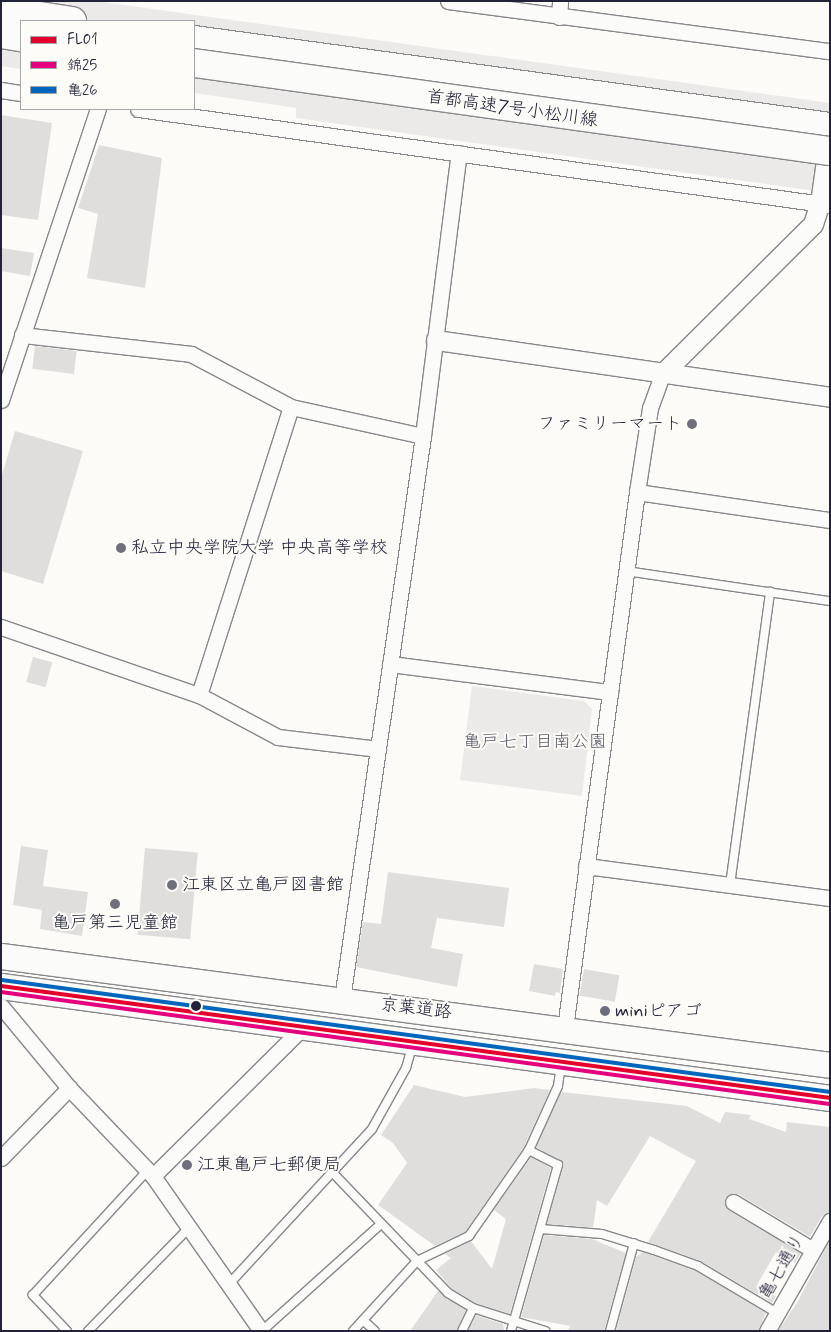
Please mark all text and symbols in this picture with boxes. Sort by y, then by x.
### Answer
legend [20,20,195,110]
text: FL01 [67,30,98,50]
text: 錦25 [67,56,97,76]
text: 亀26 [67,81,98,101]
street label: 首都高速7号小松川線 [425,86,599,132]
place label: ファミリーマート [538,413,682,435]
marker: ファミリーマート [686,418,698,430]
place label: 私立中央学院大学 中央高等学校 [131,537,388,559]
marker: 私立中央学院大学 中央高等学校 [115,542,127,554]
park label: 亀戸七丁目南公園 [463,731,607,753]
place label: 江東区立亀戸図書館 [182,874,344,896]
marker: 江東区立亀戸図書館 [166,879,178,891]
marker: 亀戸第三児童館 [109,898,121,910]
place label: 亀戸第三児童館 [52,912,178,934]
street label: 京葉道路 [379,994,453,1024]
place label: miniピアゴ [615,1000,702,1022]
unlabelled marker [191,1001,201,1011]
marker: miniピアゴ [599,1005,611,1017]
place label: 江東亀戸七郵便局 [197,1154,341,1176]
marker: 江東亀戸七郵便局 [181,1159,193,1171]
street label: 亀七通り [755,1230,809,1304]

